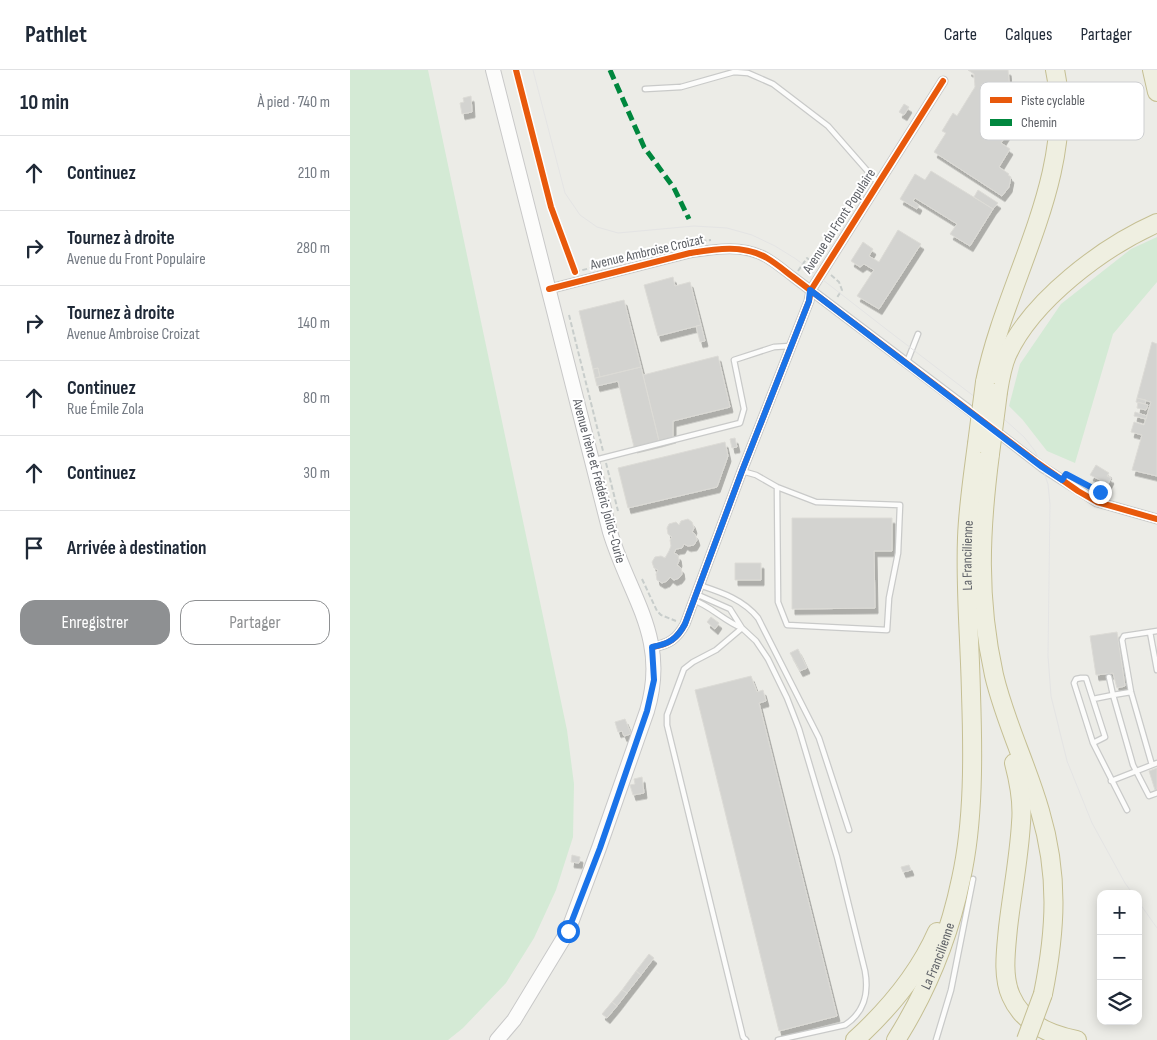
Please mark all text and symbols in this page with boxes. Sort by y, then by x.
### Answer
text: Pathlet [25,20,87,49]
text: Carte [944,24,977,45]
text: Calques [1005,24,1052,45]
text: Partager [1080,24,1132,45]
legend [980,82,1144,140]
text: 10 min [20,90,69,115]
text: Piste cyclable [1021,92,1085,109]
text: À pied · 740 m [257,93,330,112]
text: Chemin [1021,114,1057,131]
icon: ahead [20,159,48,187]
text: Continuez [67,162,136,185]
text: 210 m [298,164,330,183]
street label: Avenue du Front Populaire [798,166,879,277]
text: Tournez à droite [67,227,175,250]
street label: Avenue Ambroise Croizat [587,231,706,274]
icon: right [20,234,48,262]
text: 280 m [296,239,330,258]
text: Avenue du Front Populaire [67,250,206,269]
text: Tournez à droite [67,302,175,325]
icon: right [20,309,48,337]
text: 140 m [298,314,330,333]
text: Avenue Ambroise Croizat [67,325,200,344]
text: Continuez [67,377,136,400]
icon: ahead [20,384,48,412]
text: 80 m [303,389,330,408]
street label: Avenue Irène et Frédéric Joliot-Curie [569,396,629,565]
text: Rue Émile Zola [67,400,144,419]
icon: ahead [20,459,48,487]
text: Continuez [67,462,136,485]
text: 30 m [303,464,330,483]
route end [1089,481,1112,504]
street label: La Francilienne [958,520,976,591]
icon: arrive [20,534,48,562]
text: Arrivée à destination [67,537,207,560]
button: Enregistrer [20,600,170,645]
button: Partager [180,600,330,645]
map controls [1097,890,1142,1025]
button: + [1097,890,1142,935]
route start [557,920,580,943]
street label: La Francilienne [917,920,958,992]
button: − [1097,935,1142,980]
button: layers [1097,980,1142,1025]

